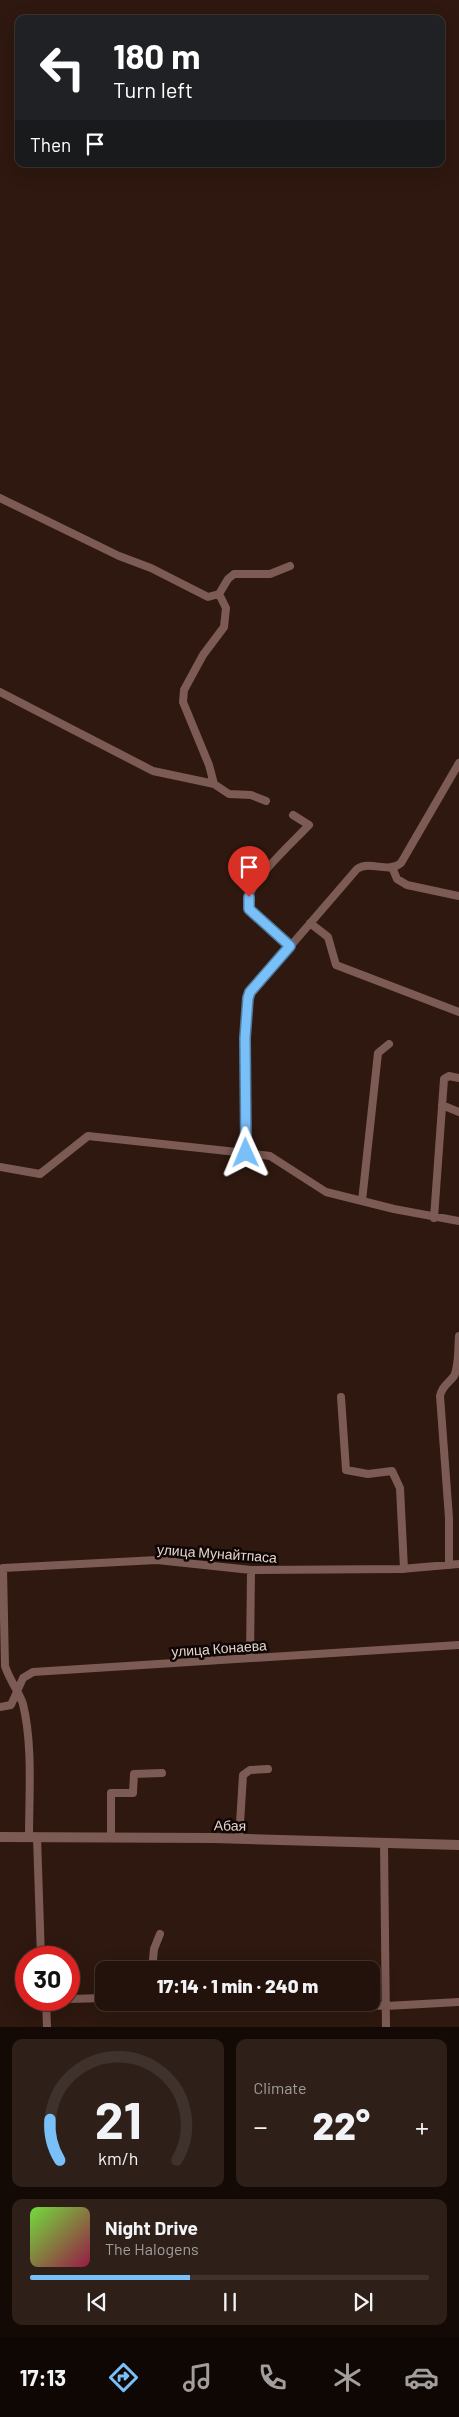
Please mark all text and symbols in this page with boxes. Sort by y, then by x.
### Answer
text: 180 m [113,34,201,76]
icon: left [30,35,95,100]
text: Turn left [113,76,193,102]
icon: arrive [81,130,109,158]
text: Then [30,133,71,156]
pin [228,846,270,897]
icon: arrive [235,853,263,881]
position arrow [219,1126,271,1178]
street label: улица Мунайтпаса [157,1540,278,1566]
street label: улица Конаева [171,1636,267,1660]
street label: Абая [214,1816,246,1834]
speed limit sign: 30 [15,1946,80,2011]
text: 17:14 · 1 min · 240 m [157,1974,318,1997]
text: Climate [254,2078,306,2097]
text: 21 [94,2087,141,2149]
text: 22° [313,2102,370,2148]
text: − [254,2109,268,2143]
text: + [415,2109,429,2143]
text: km/h [98,2147,138,2169]
text: Night Drive [105,2216,198,2239]
text: The Halogens [105,2239,199,2258]
icon: previous [83,2288,111,2316]
icon: pause [216,2288,244,2316]
icon: next [349,2288,377,2316]
icon: directions [106,2360,141,2395]
icon: music [180,2360,215,2395]
icon: phone [255,2360,290,2395]
icon: climate [330,2360,365,2395]
icon: car [404,2360,439,2395]
text: 17:13 [20,2364,66,2390]

